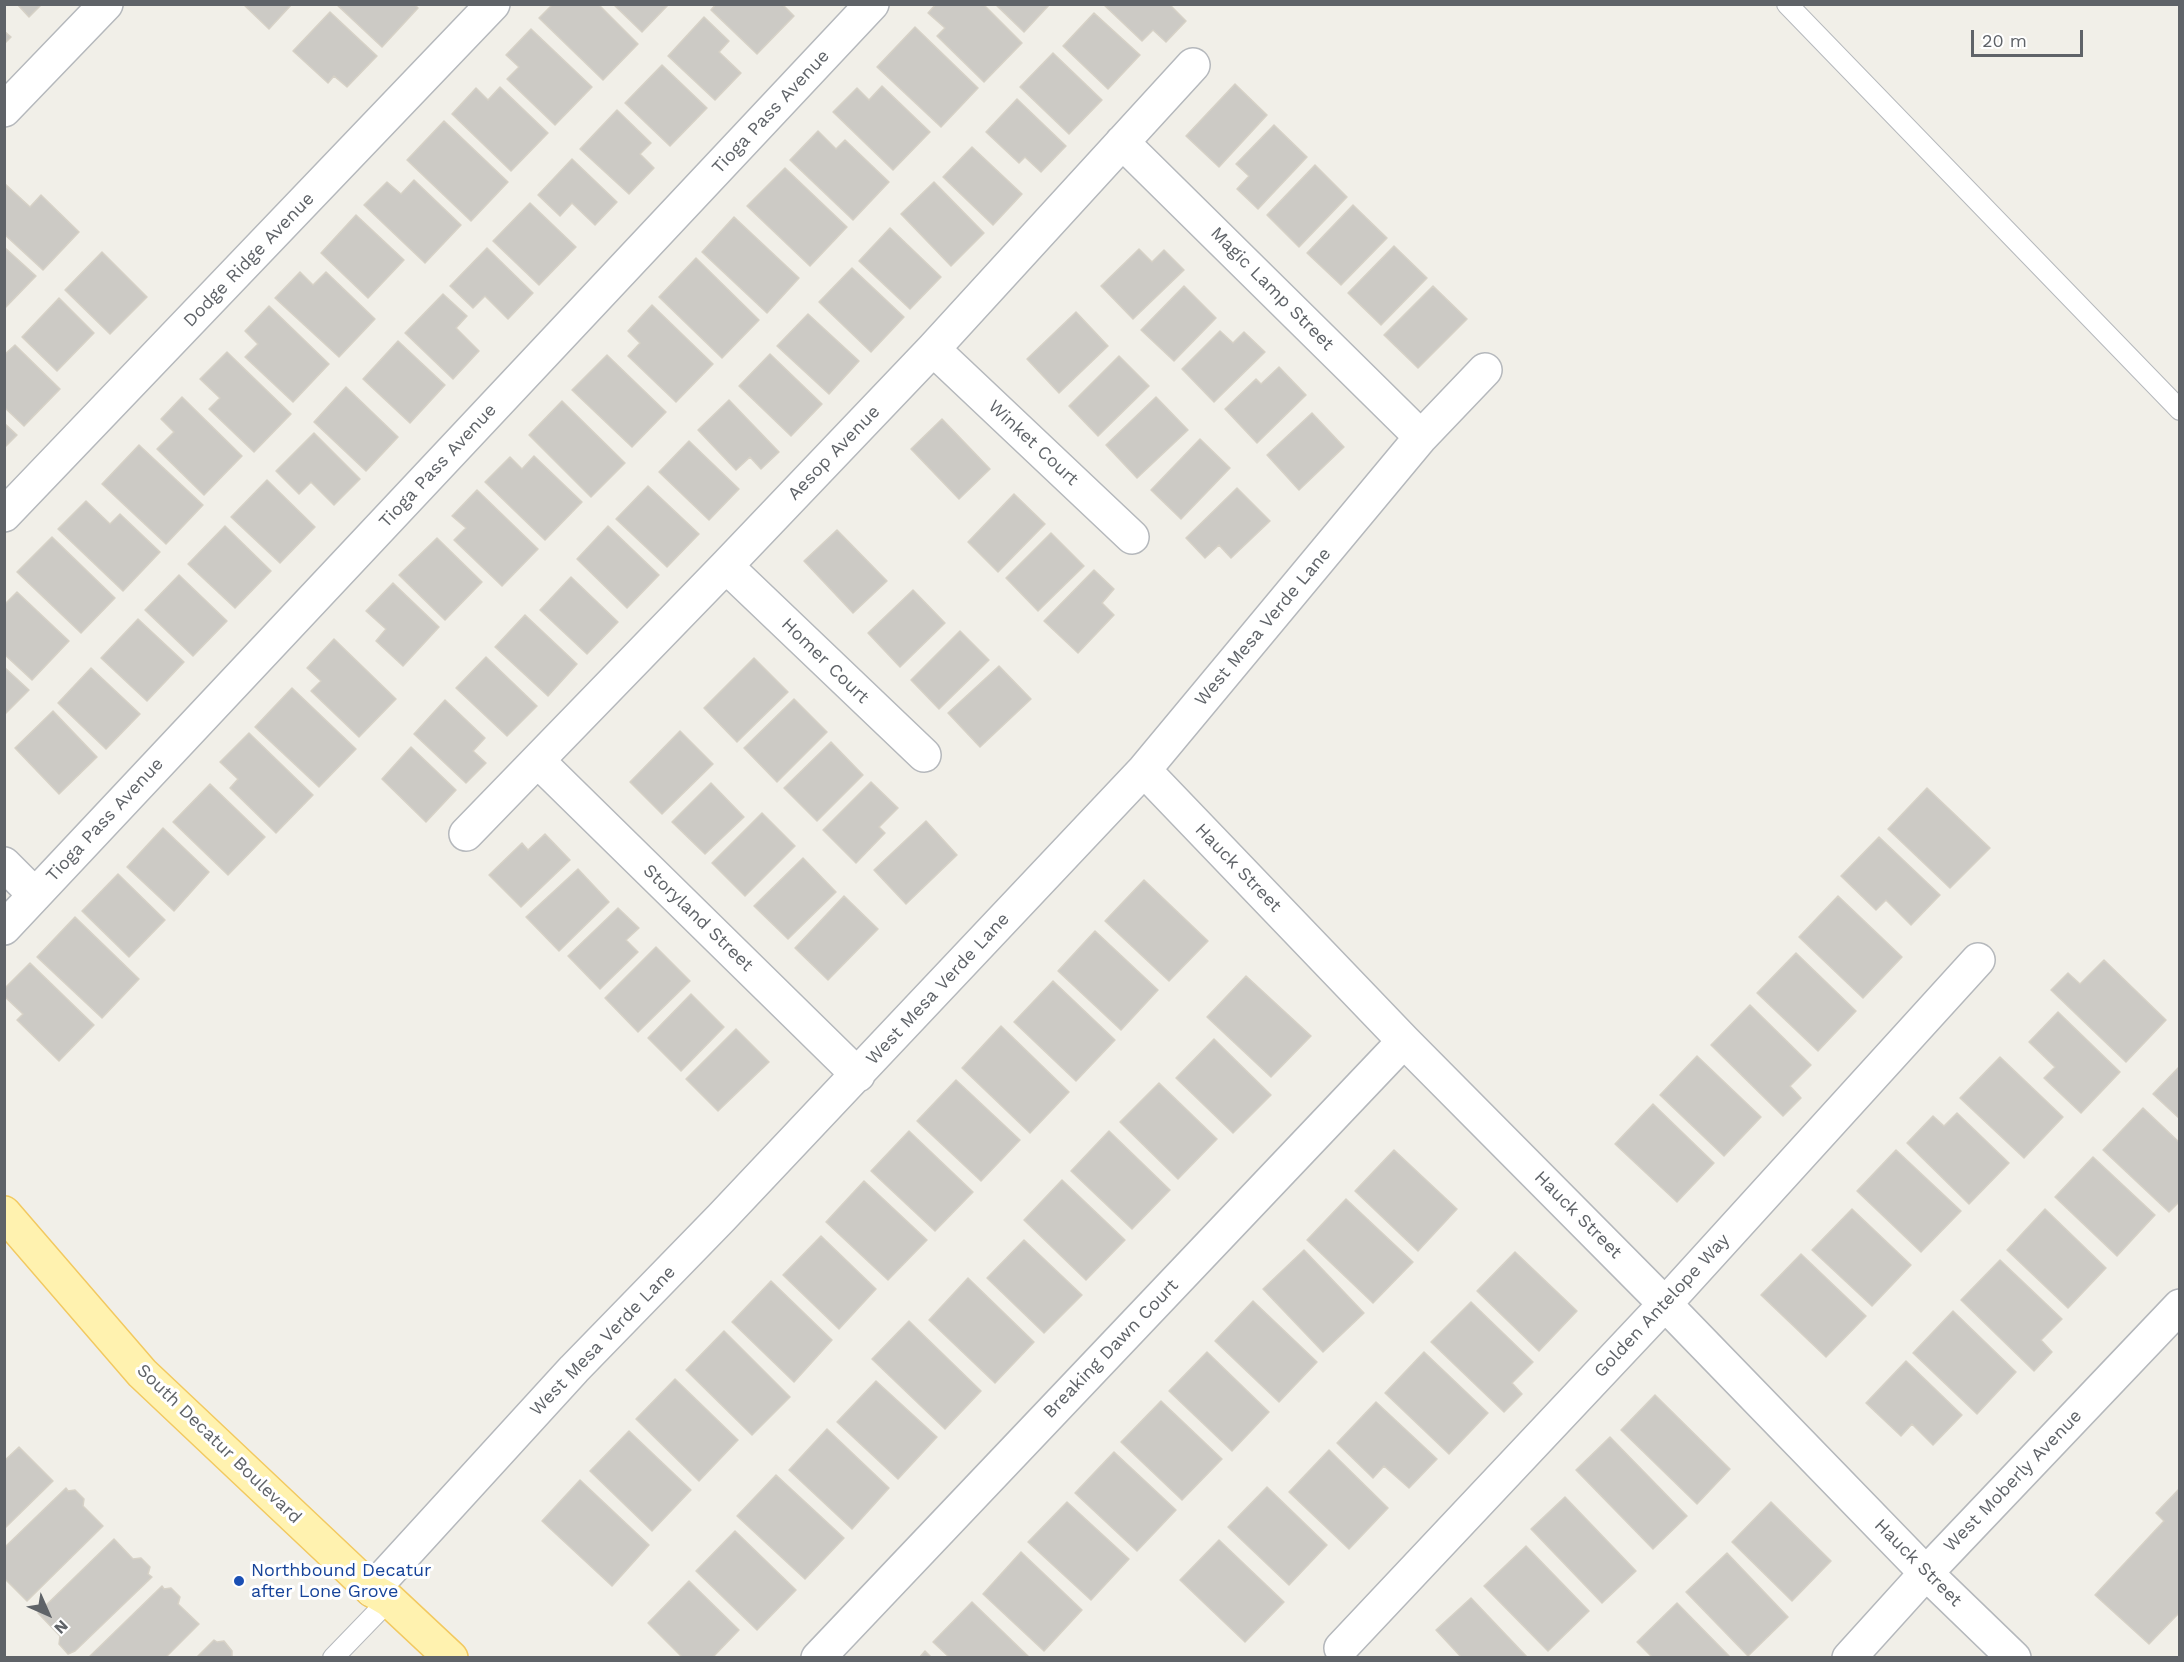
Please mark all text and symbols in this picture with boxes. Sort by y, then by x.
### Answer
scale bar [1974,18,2086,56]
text: 20 m [1982,30,2027,51]
street label: Tioga Pass Avenue [708,45,834,179]
street label: Dodge Ridge Avenue [179,188,319,332]
street label: Magic Lamp Street [1206,223,1338,355]
street label: Winket Court [983,396,1083,490]
street label: Tioga Pass Avenue [375,399,501,533]
street label: Aesop Avenue [783,401,885,505]
street label: West Mesa Verde Lane [1190,543,1336,711]
street label: Homer Court [777,614,873,708]
street label: Tioga Pass Avenue [42,753,168,887]
street label: Hauck Street [1190,819,1286,917]
street label: Storyland Street [638,860,758,976]
street label: West Mesa Verde Lane [862,908,1014,1070]
street label: Hauck Street [1530,1167,1626,1263]
street label: Golden Antelope Way [1590,1230,1734,1382]
street label: West Mesa Verde Lane [526,1261,680,1421]
street label: Breaking Dawn Court [1039,1275,1183,1423]
street label: South Decatur Boulevard [132,1360,306,1528]
street label: West Moberly Avenue [1939,1405,2087,1557]
street label: Hauck Street [1870,1515,1966,1611]
place label: Northbound Decatur after Lone Grove [251,1560,431,1602]
marker: Northbound Decatur after Lone Grove [232,1574,246,1588]
north arrow [18,1584,78,1644]
text: N [50,1616,72,1638]

